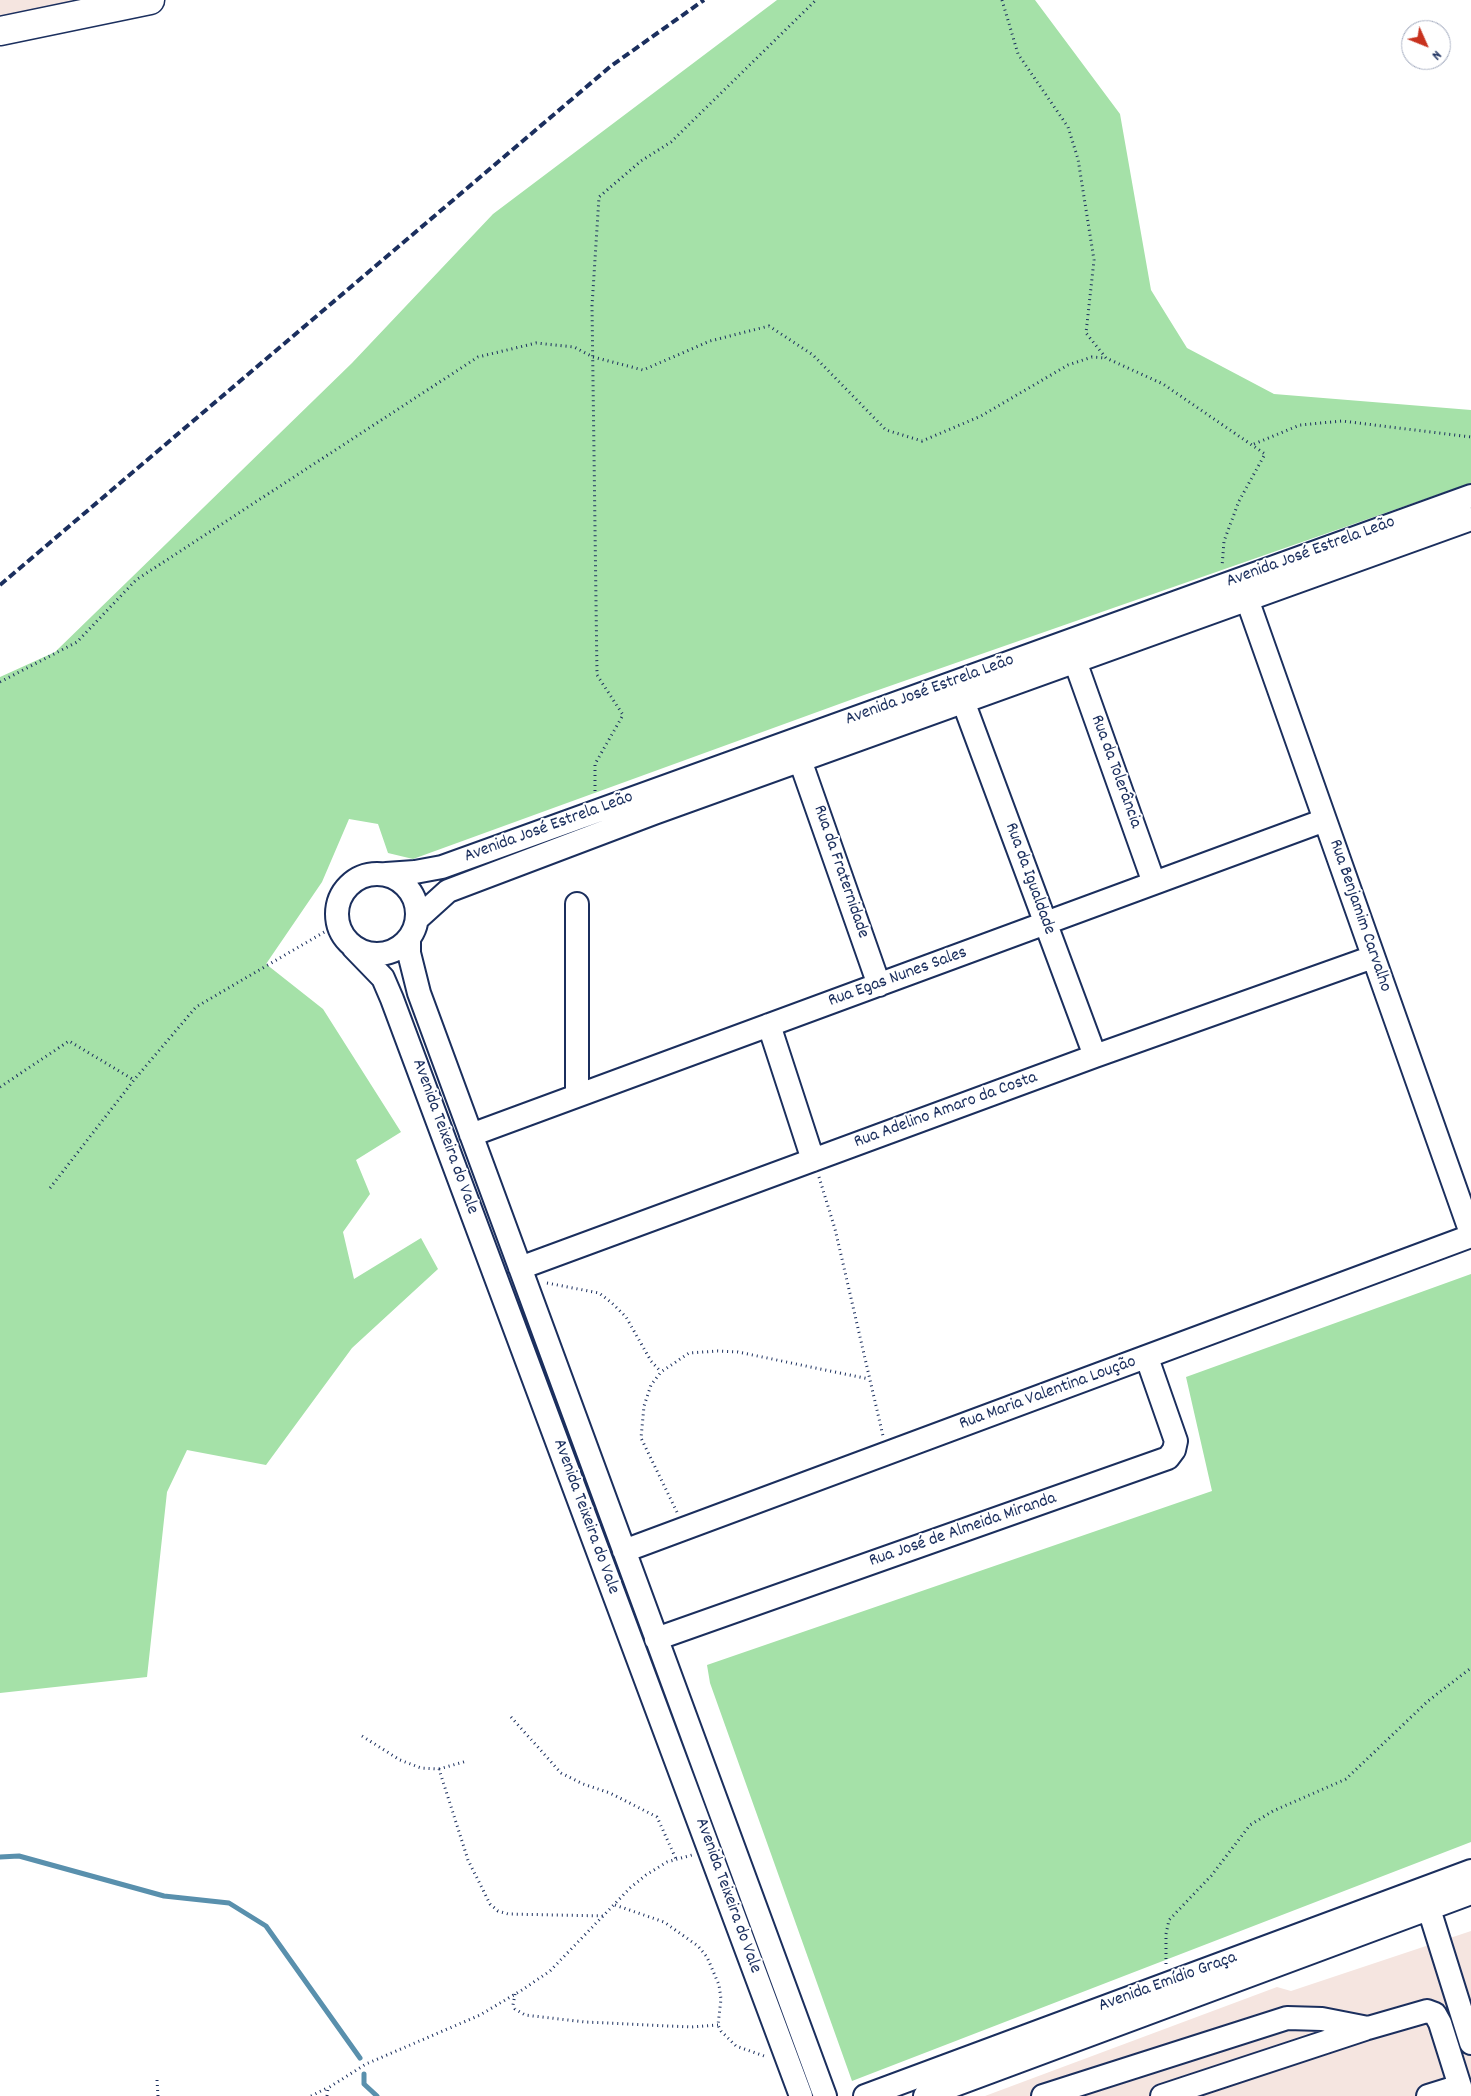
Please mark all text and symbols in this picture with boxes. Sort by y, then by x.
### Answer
north arrow [1401,20,1451,70]
text: N [1426,45,1446,64]
street label: Avenida José Estrela Leão [1224,512,1398,594]
street label: Avenida José Estrela Leão [843,650,1017,732]
street label: Rua da Tolerância [1085,712,1145,832]
street label: Avenida José Estrela Leão [462,787,636,869]
street label: Rua da Fraternidade [807,803,873,941]
street label: Rua da Igualdade [999,820,1059,938]
street label: Rua Benjamim Carvalho [1323,837,1395,995]
street label: Rua Egas Nunes Sales [826,943,970,1013]
street label: Avenida Teixeira do Vale [406,1057,482,1217]
street label: Rua Adelino Amaro da Costa [851,1068,1041,1154]
street label: Rua Maria Valentina Loução [957,1352,1139,1436]
street label: Avenida Teixeira do Vale [547,1437,623,1597]
street label: Rua José de Almeida Miranda [867,1489,1059,1573]
street label: Avenida Teixeira do Vale [689,1816,765,1976]
street label: Avenida Emídio Graça [1096,1948,1240,2018]

